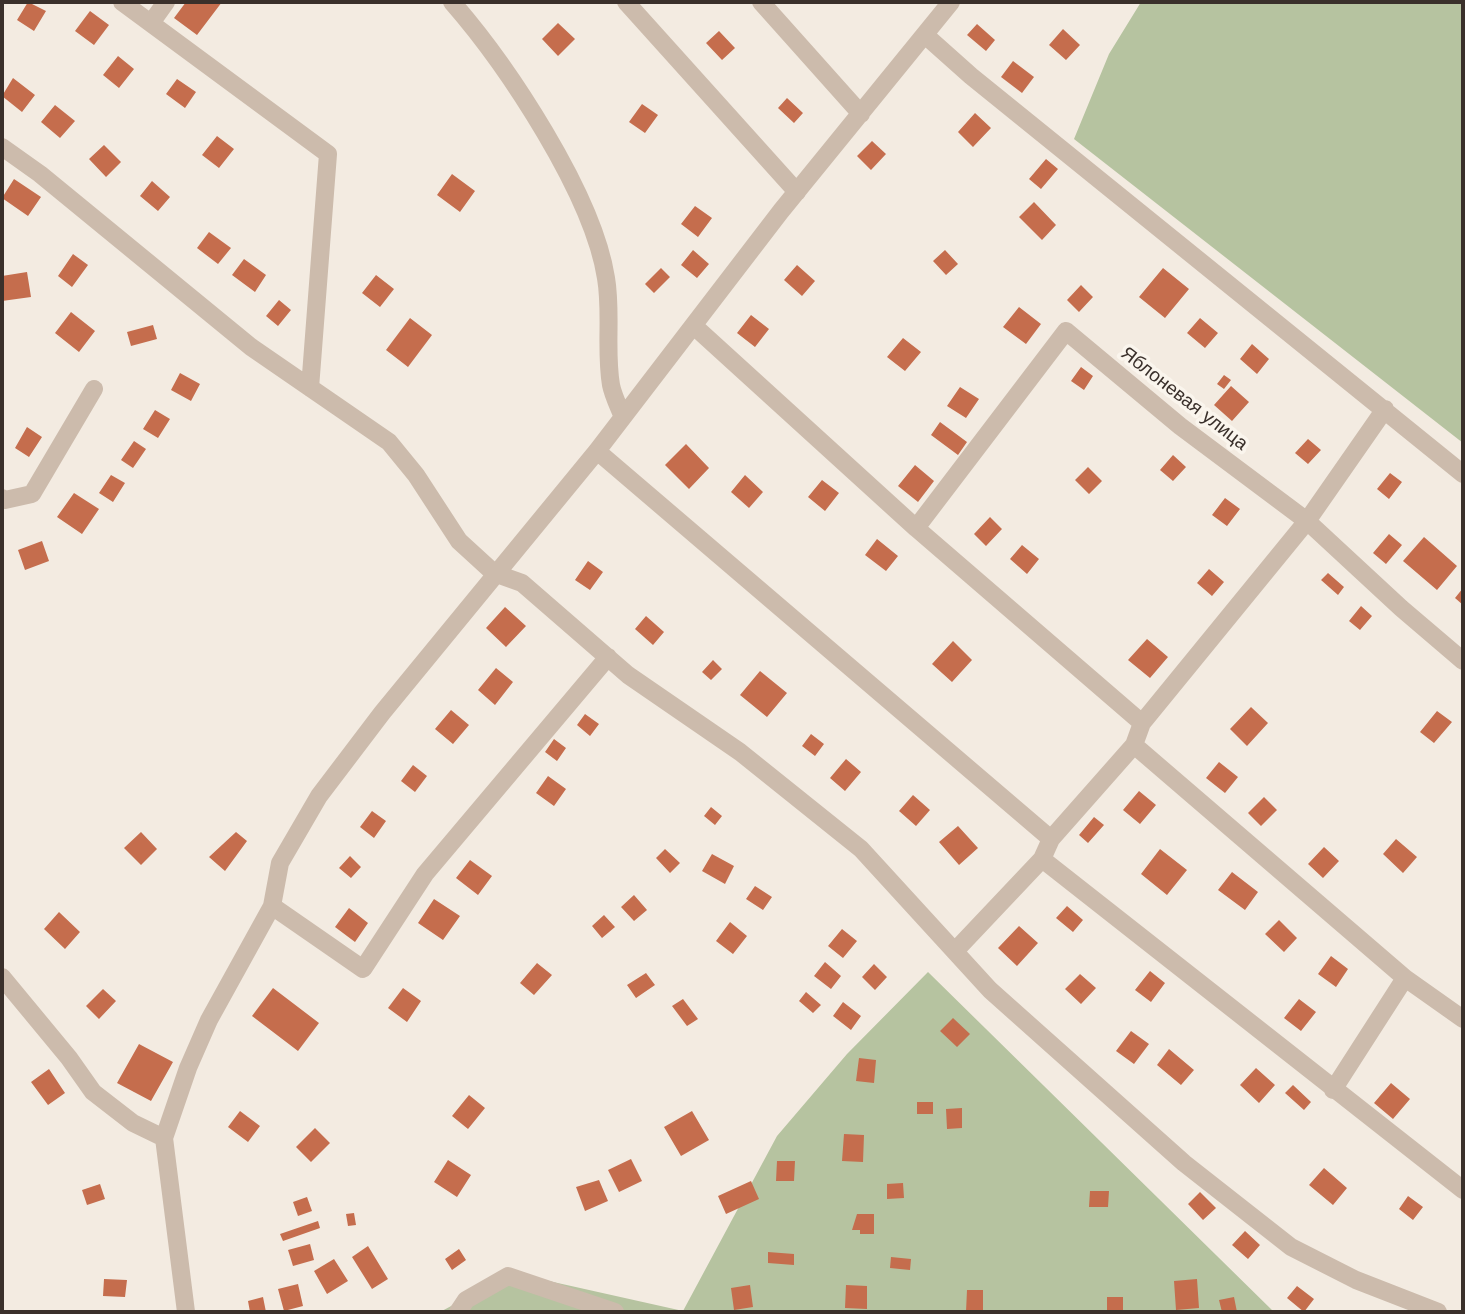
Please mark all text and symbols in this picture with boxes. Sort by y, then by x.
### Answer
street label: Яблоневая улица [1116,342,1252,456]

